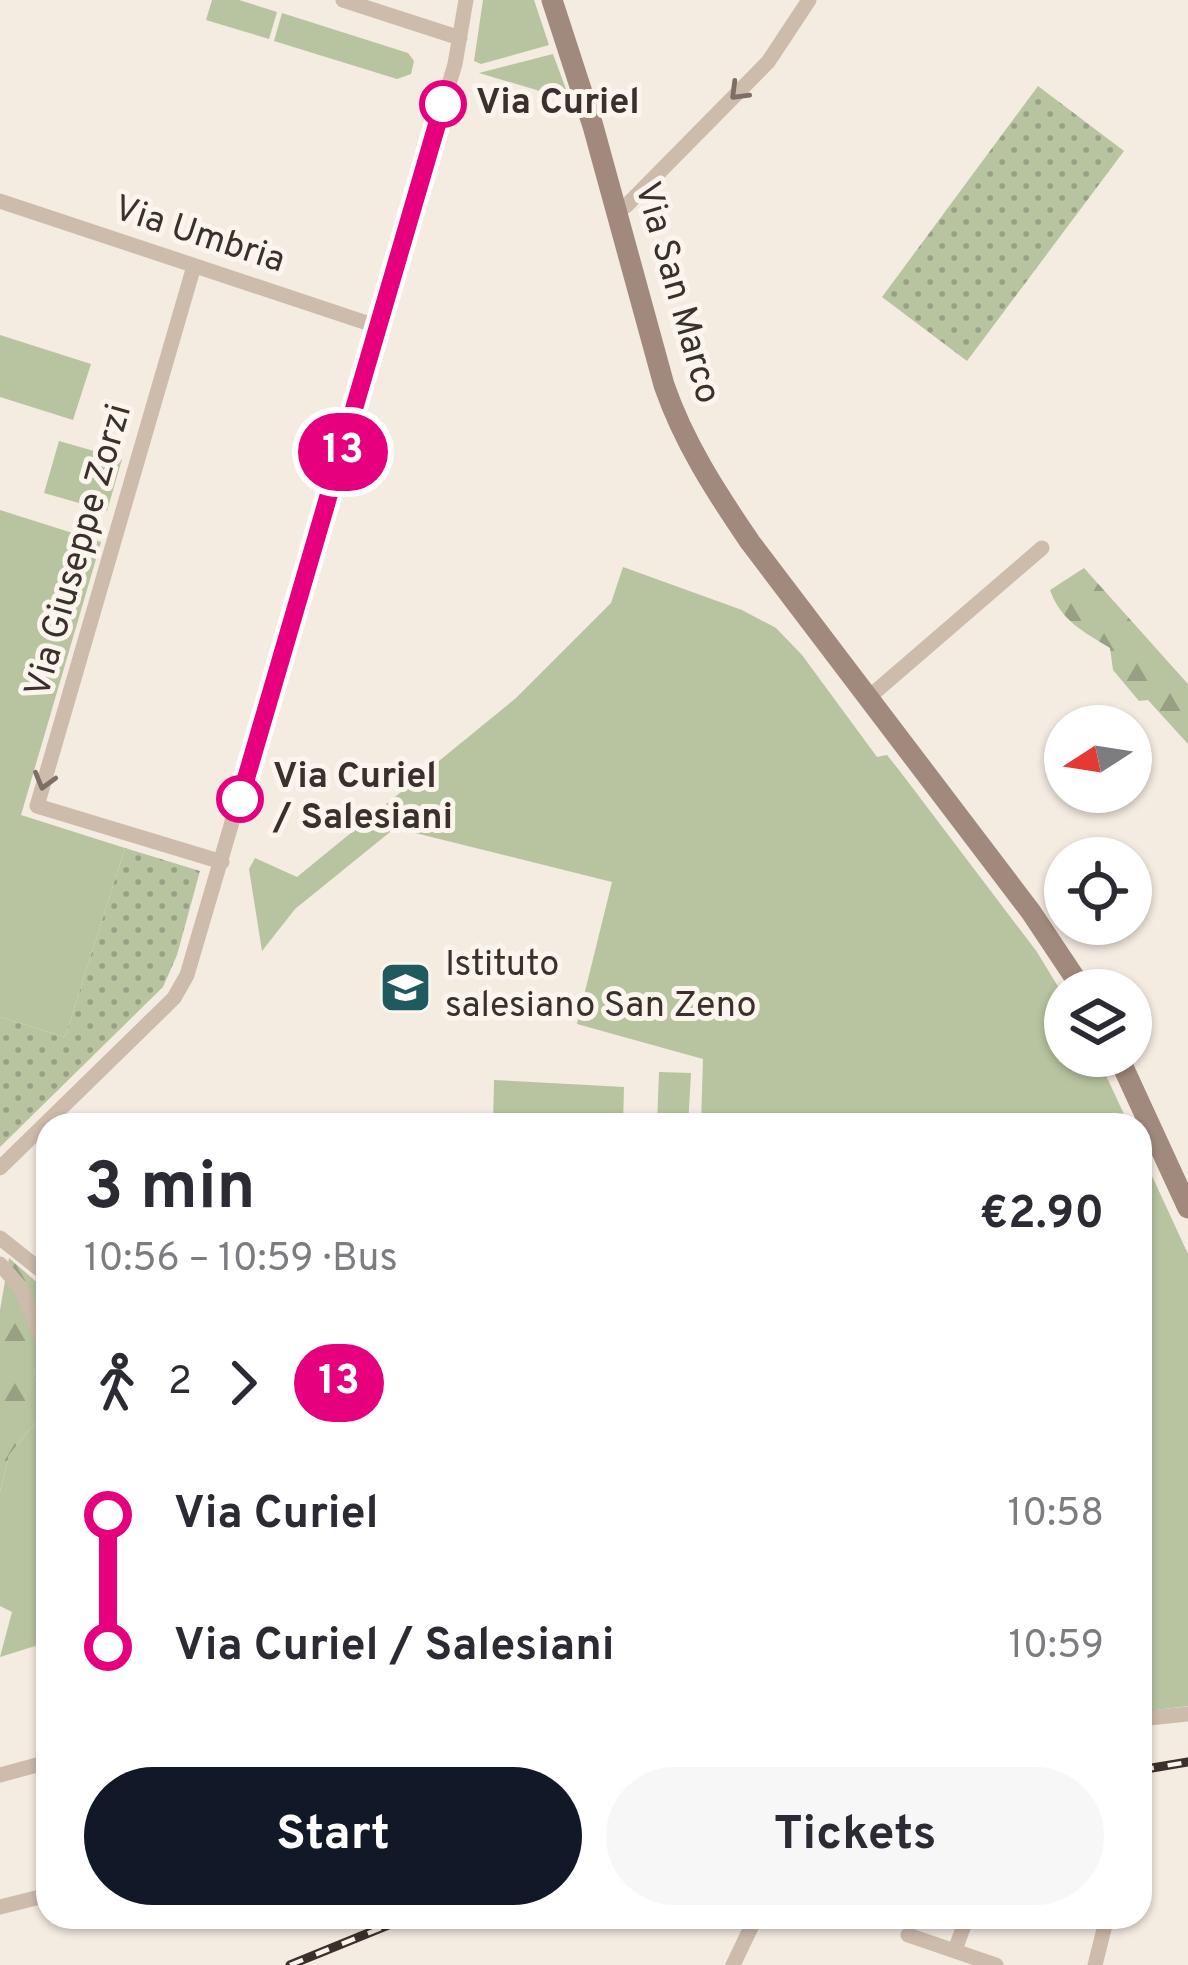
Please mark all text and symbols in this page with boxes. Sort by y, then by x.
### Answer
one-way arrow [730,78,752,100]
place label: Via Curiel [476,81,640,127]
marker: Via Curiel [421,82,465,126]
street label: Via San Marco [622,177,730,409]
street label: Via Umbria [108,187,290,285]
street label: Via Giuseppe Zorzi [16,399,144,703]
line badge: 13 [289,413,397,491]
text: 13 [322,425,364,478]
north arrow [1044,705,1152,813]
map controls [1044,705,1152,1077]
place label: Via Curiel / Salesiani [272,755,453,842]
one-way arrow [33,770,58,791]
marker: Via Curiel / Salesiani [218,777,262,821]
button: locate [1044,837,1152,945]
place label: Istituto salesiano San Zeno [445,943,757,1030]
school or university icon: Istituto salesiano San Zeno [378,959,434,1015]
button: layers [1044,969,1152,1077]
text: 3 min [84,1149,256,1232]
text: €2.90 [980,1187,1104,1244]
text: 10:56 – 10:59 · Bus [84,1236,398,1285]
icon: walk [84,1350,150,1416]
icon: forward [210,1350,276,1416]
text: 13 [318,1356,360,1409]
text: 2 [168,1359,192,1408]
text: Via Curiel [174,1487,379,1544]
text: 10:58 [1008,1491,1104,1540]
text: Via Curiel / Salesiani [174,1619,615,1676]
text: 10:59 [1009,1623,1104,1672]
button: Start [84,1767,582,1905]
button: Tickets [606,1767,1104,1905]

